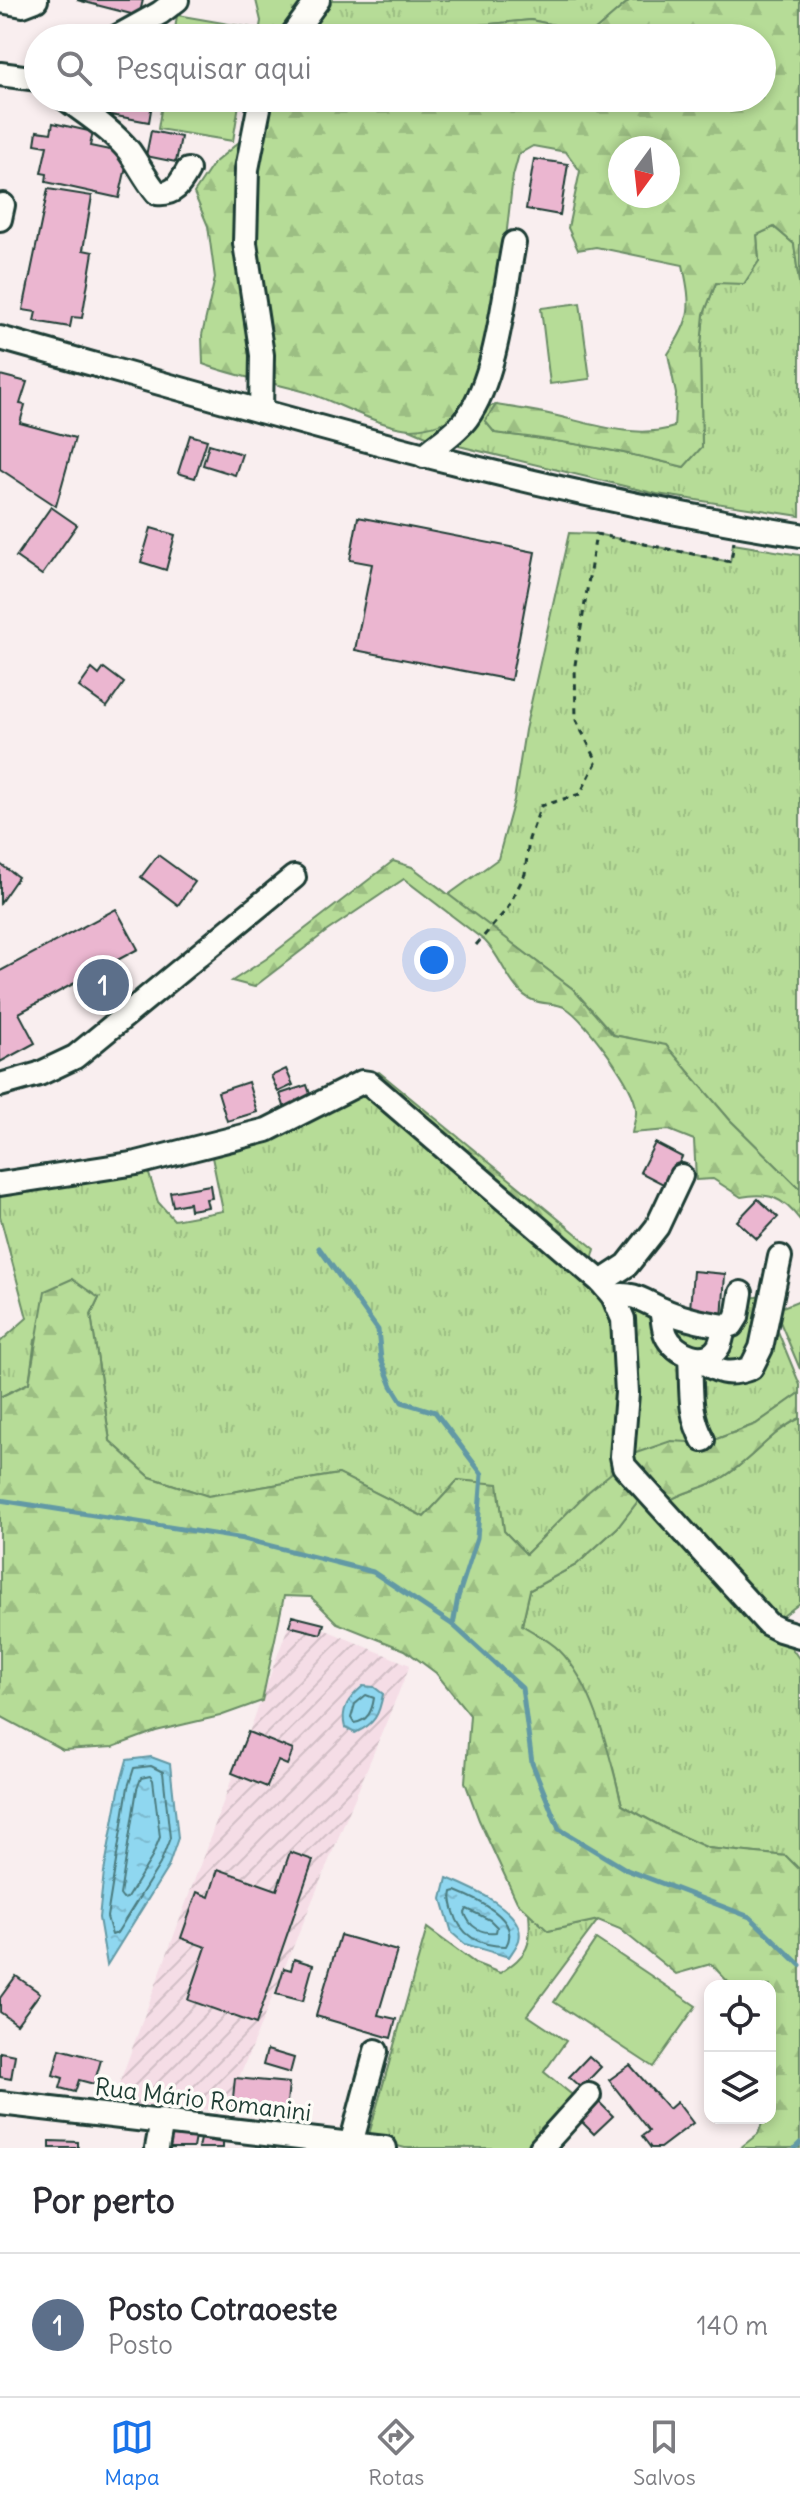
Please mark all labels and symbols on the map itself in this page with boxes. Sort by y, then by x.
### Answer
north arrow [608,136,680,208]
your location [414,940,454,980]
pin: 1 [77,955,129,1015]
street label: Rua Mário Romanini [93,2071,313,2127]

